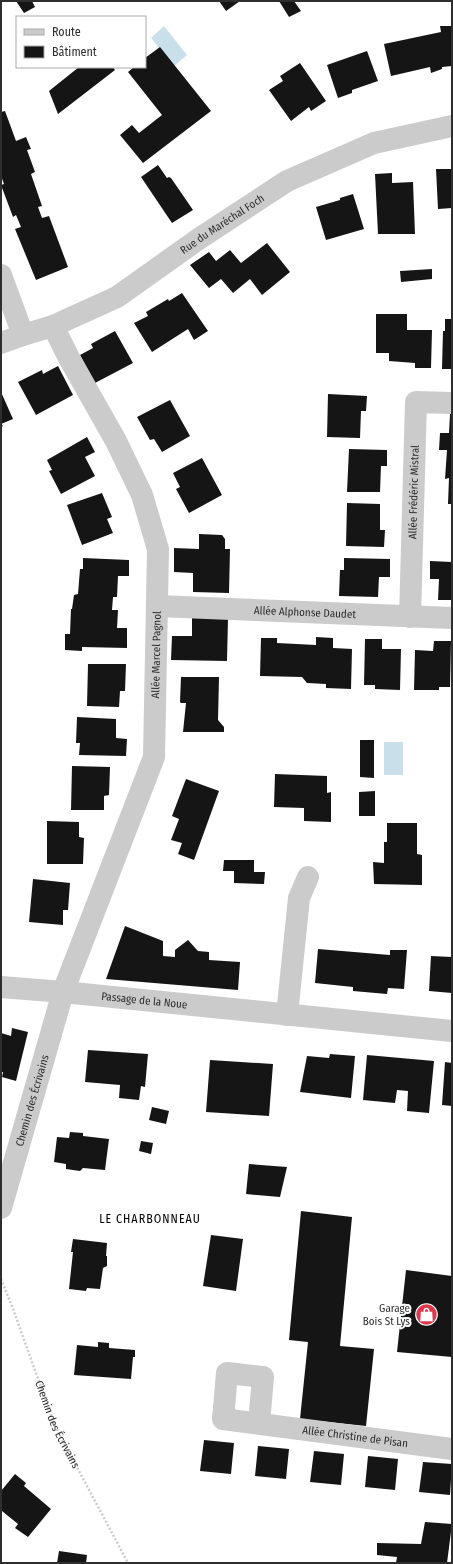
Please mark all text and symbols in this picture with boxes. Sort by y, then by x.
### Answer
legend [16,16,146,68]
text: Route [52,25,81,39]
text: Bâtiment [52,45,97,59]
street label: Rue du Maréchal Foch [178,192,267,257]
street label: Allée Frédéric Mistral [406,445,422,539]
street label: Allée Alphonse Daudet [254,604,357,621]
street label: Allée Marcel Pagnol [149,611,164,699]
street label: Passage de la Noue [101,990,188,1011]
street label: Chemin des Écrivains [13,1053,52,1148]
district label: LE CHARBONNEAU [99,1212,201,1226]
shop icon: Garage Bois St Lys [413,1301,439,1327]
place label: Garage Bois St Lys [363,1302,410,1328]
street label: Chemin des Écrivains [32,1379,82,1471]
street label: Allée Christine de Pisan [302,1423,409,1450]

